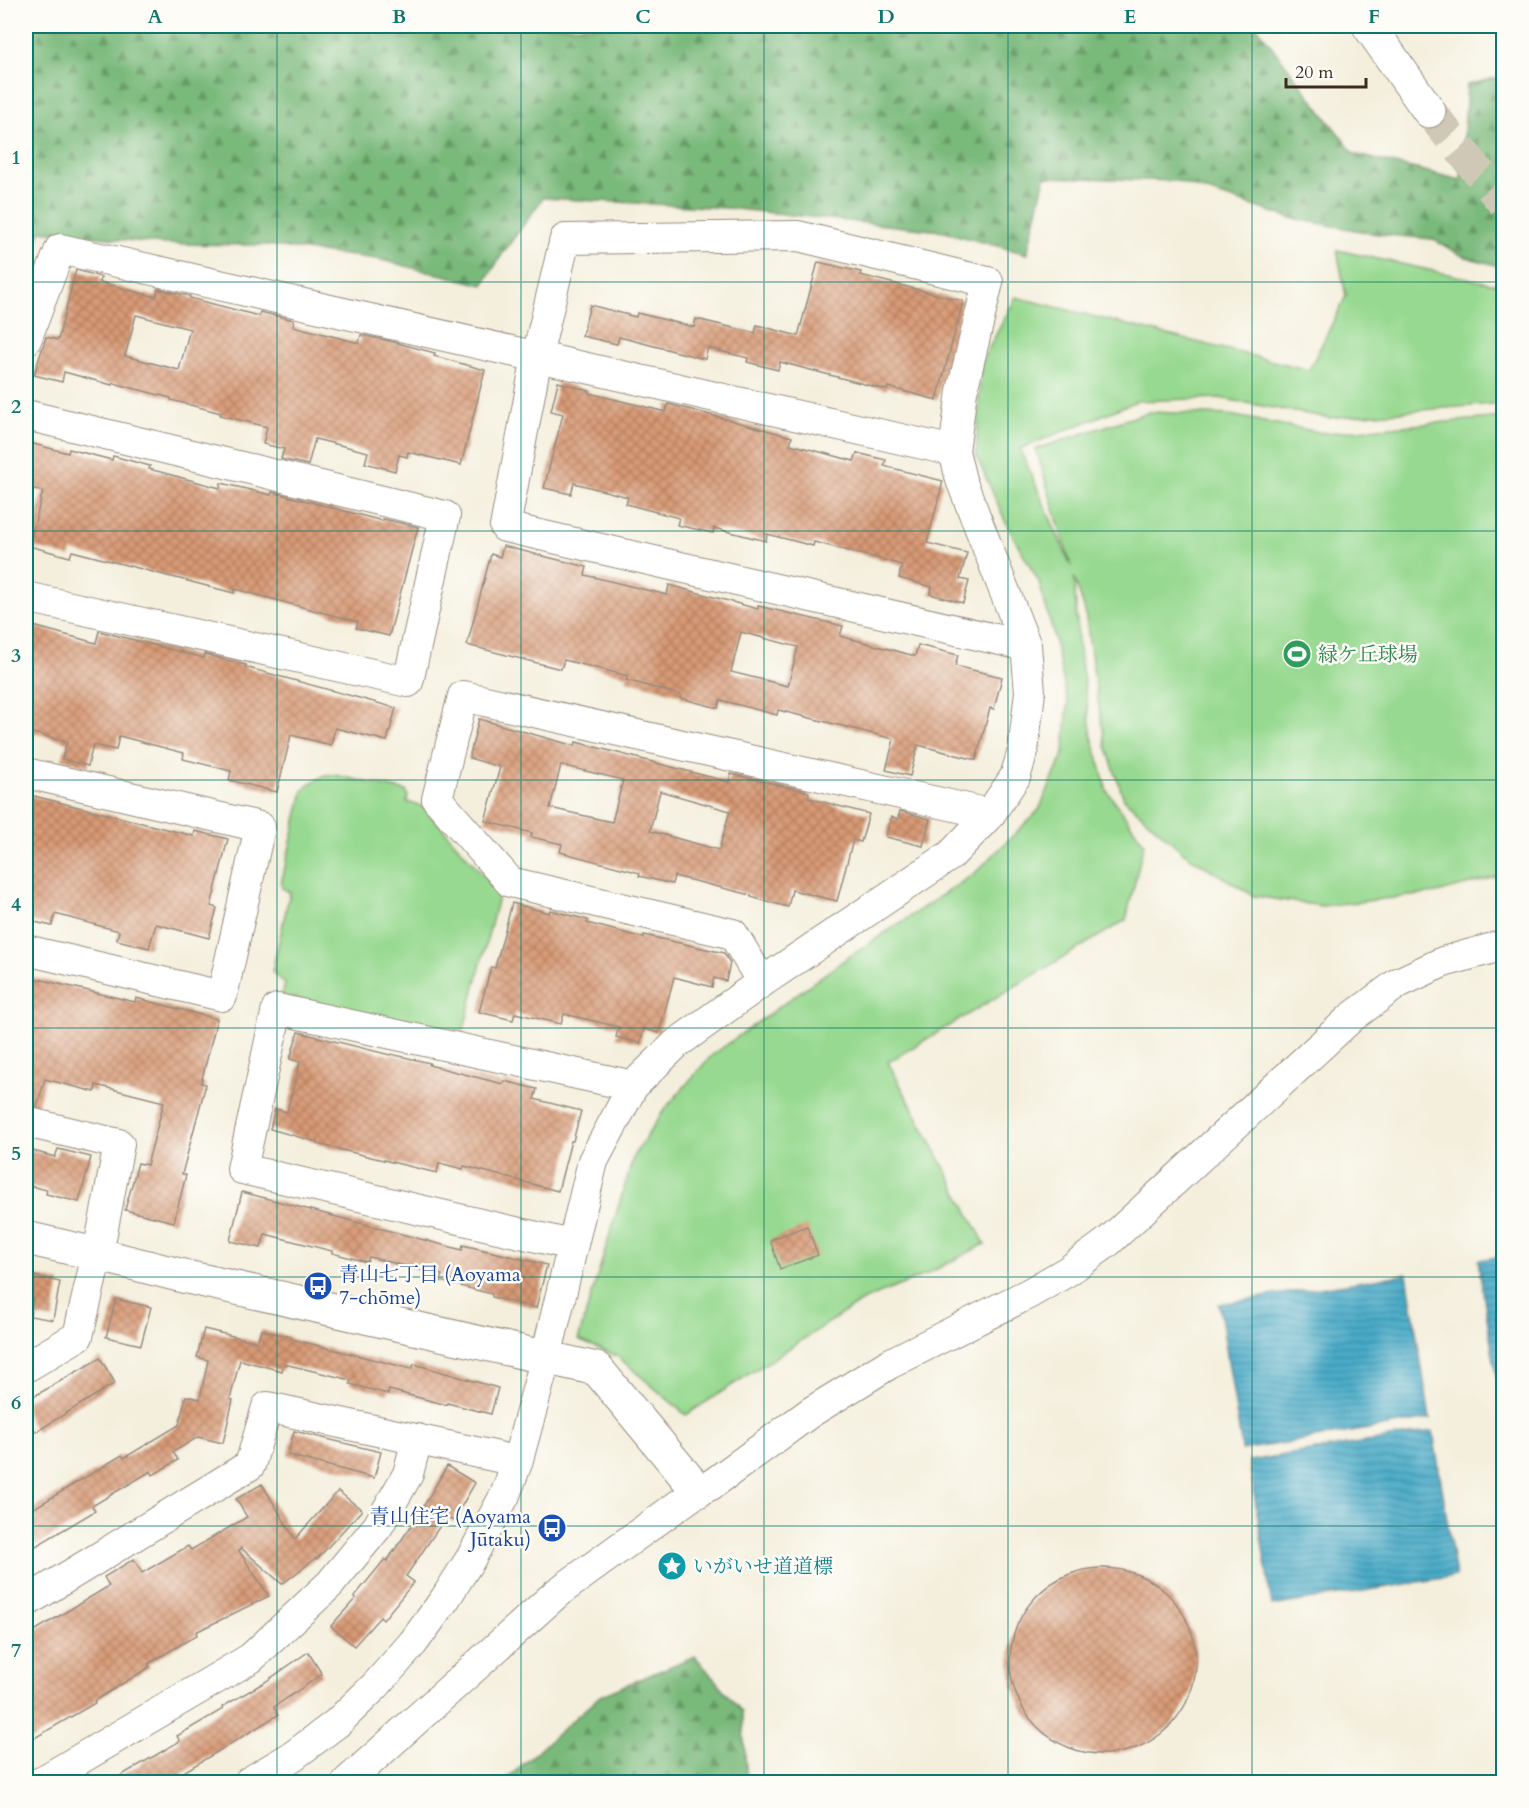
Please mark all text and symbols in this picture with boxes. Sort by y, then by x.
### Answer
text: A [147,3,163,30]
text: B [392,3,406,30]
text: C [635,3,651,30]
text: D [877,3,895,30]
text: E [1124,3,1136,30]
text: F [1368,3,1380,30]
scale bar [1286,51,1366,89]
text: 20 m [1295,60,1334,85]
text: 1 [11,144,21,171]
text: 2 [11,393,21,420]
sports icon: 緑ケ丘球場 [1281,638,1313,670]
place label: 緑ケ丘球場 [1318,641,1418,668]
text: 3 [11,642,21,669]
text: 4 [11,891,21,918]
text: 5 [11,1140,21,1167]
place label: 青山七丁目 (Aoyama 7-chōme) [339,1261,521,1311]
bus stop icon: 青山七丁目 (Aoyama 7-chōme) [302,1270,334,1302]
text: 6 [11,1389,21,1416]
place label: 青山住宅 (Aoyama Jūtaku) [369,1503,531,1553]
bus stop icon: 青山住宅 (Aoyama Jūtaku) [536,1512,568,1544]
place icon: いがいせ道道標 [656,1550,688,1582]
place label: いがいせ道道標 [693,1553,833,1580]
text: 7 [11,1637,21,1664]

